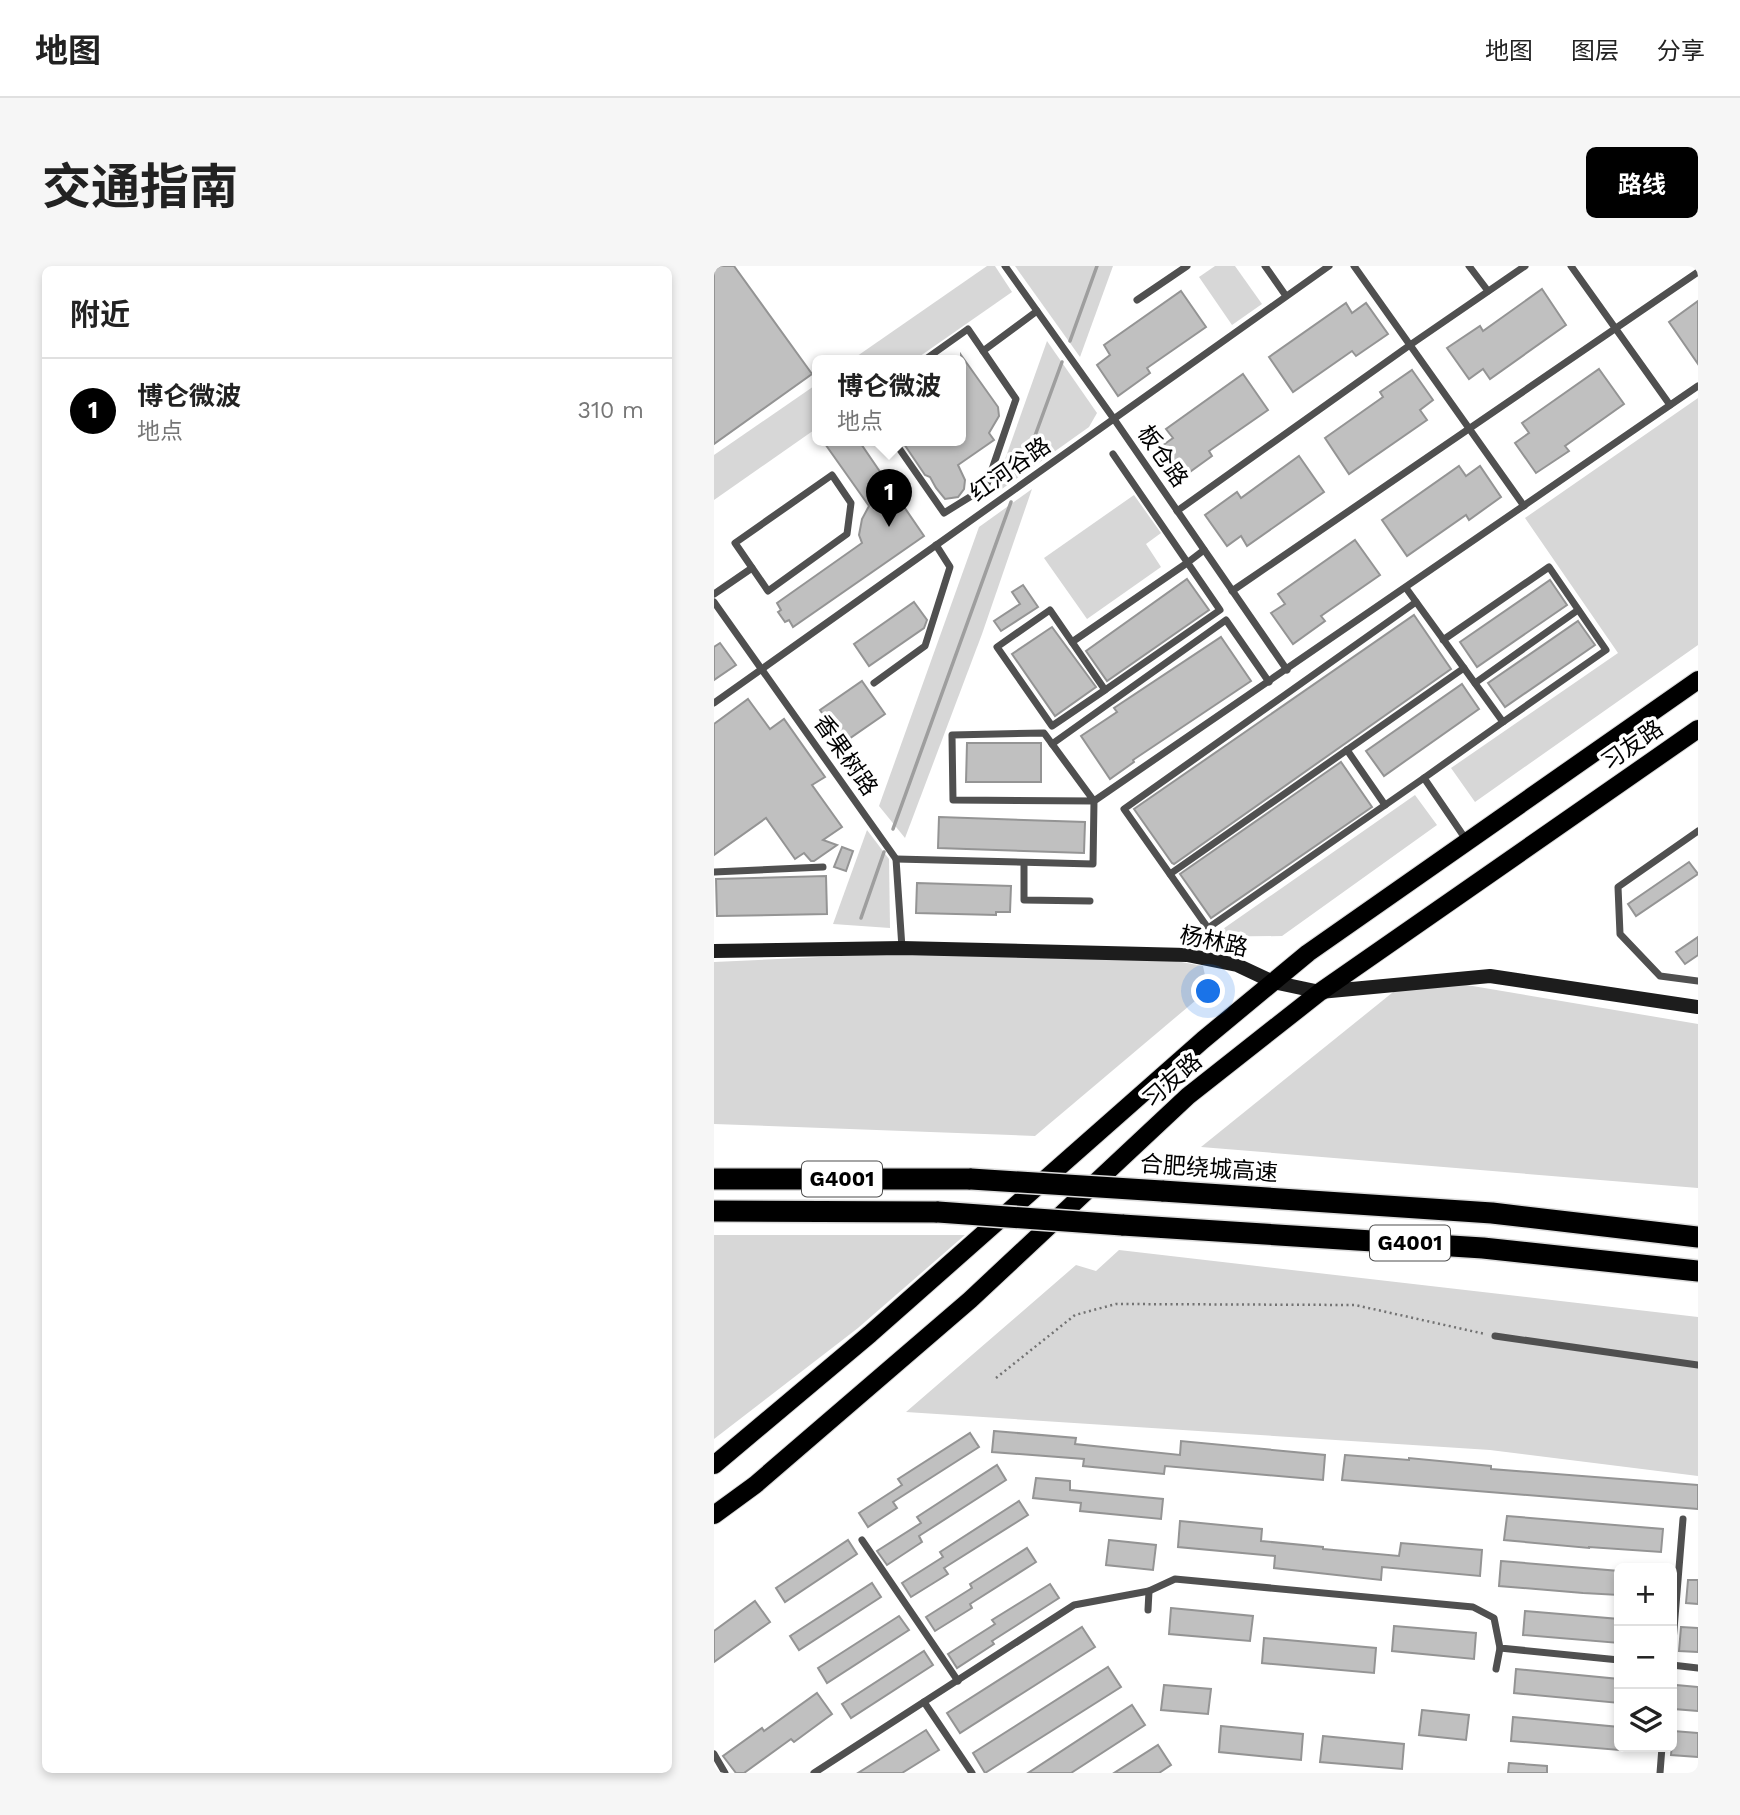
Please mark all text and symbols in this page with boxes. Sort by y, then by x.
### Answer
text: 地图 [35,31,101,70]
text: 地图 [1485,37,1533,65]
text: 图层 [1571,37,1619,65]
text: 分享 [1657,37,1705,65]
button: 路线 [1586,147,1698,218]
text: 交通指南 [42,158,238,216]
text: 附近 [70,297,130,332]
popup [812,355,966,446]
text: 博仑微波 [837,371,941,401]
text: 博仑微波 [137,381,241,411]
text: 1 [88,397,98,424]
text: 310 m [578,397,644,424]
text: 地点 [837,408,883,435]
text: 地点 [137,418,183,445]
street label: 板仓路 [1132,420,1193,492]
street label: 红河谷路 [965,432,1056,507]
pin: 1 [866,469,912,527]
street label: 香果树路 [808,710,883,801]
street label: 习友路 [1596,715,1668,776]
street label: 杨林路 [1177,921,1250,962]
your location [1191,974,1225,1008]
street label: 习友路 [1137,1048,1207,1113]
street label: 合肥绕城高速 [1139,1150,1279,1187]
road number: G4001 [802,1161,882,1196]
road number: G4001 [1370,1226,1450,1261]
map controls [1614,1563,1677,1752]
button: + [1614,1563,1677,1626]
button: − [1614,1626,1677,1689]
button: layers [1614,1689,1677,1752]

